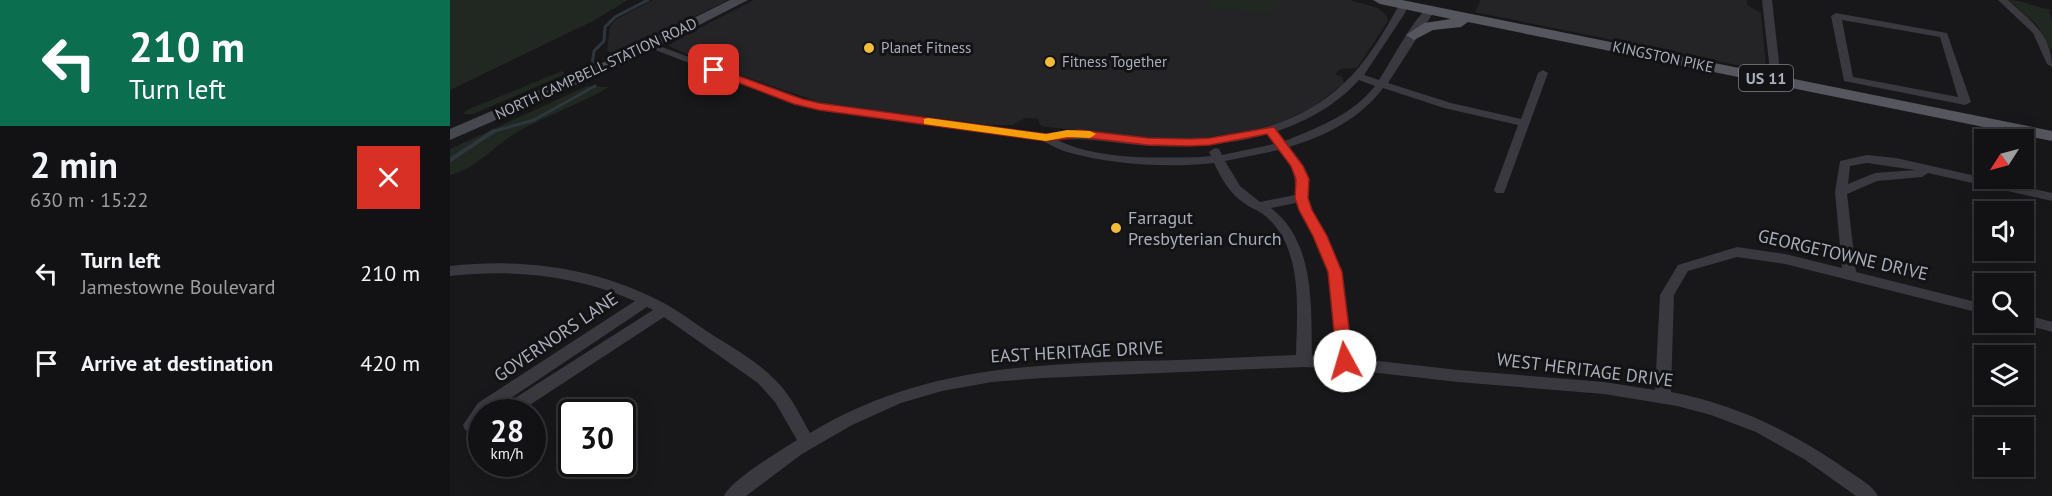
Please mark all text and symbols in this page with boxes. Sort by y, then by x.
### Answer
street label: NORTH CAMPBELL STATION ROAD [492,13,700,124]
text: 210 m [129,19,245,74]
icon: left [30,24,108,102]
street label: KINGSTON PIKE [1611,37,1715,76]
place label: Planet Fitness [881,38,971,57]
marker: Planet Fitness [862,41,876,55]
pin [688,44,739,95]
place label: Fitness Together [1062,52,1167,71]
icon: arrive [697,53,730,86]
marker: Fitness Together [1043,55,1057,69]
road number: US 11 [1739,65,1793,91]
text: Turn left [129,72,226,106]
north arrow [1974,129,2034,189]
map controls [1974,129,2034,477]
text: 2 min [30,141,118,188]
button: close [357,146,420,209]
text: 630 m · 15:22 [30,187,148,213]
button: sound [1974,201,2034,261]
place label: Farragut Presbyterian Church [1128,206,1282,250]
marker: Farragut Presbyterian Church [1109,221,1123,235]
street label: GEORGETOWNE DRIVE [1756,224,1930,285]
text: Turn left [81,246,161,274]
icon: left [30,257,63,290]
text: 210 m [360,259,420,287]
button: search [1974,273,2034,333]
text: Jamestowne Boulevard [81,274,276,300]
street label: GOVERNORS LANE [489,287,622,387]
position arrow [1313,329,1377,393]
street label: EAST HERITAGE DRIVE [990,335,1164,368]
button: layers [1974,345,2034,405]
icon: arrive [30,347,63,380]
street label: WEST HERITAGE DRIVE [1495,347,1675,392]
text: Arrive at destination [81,349,273,377]
text: 420 m [360,349,420,377]
speed limit sign: 30 [558,399,636,477]
text: 28 [490,411,524,450]
button: + [1974,417,2034,477]
text: km/h [491,444,523,463]

